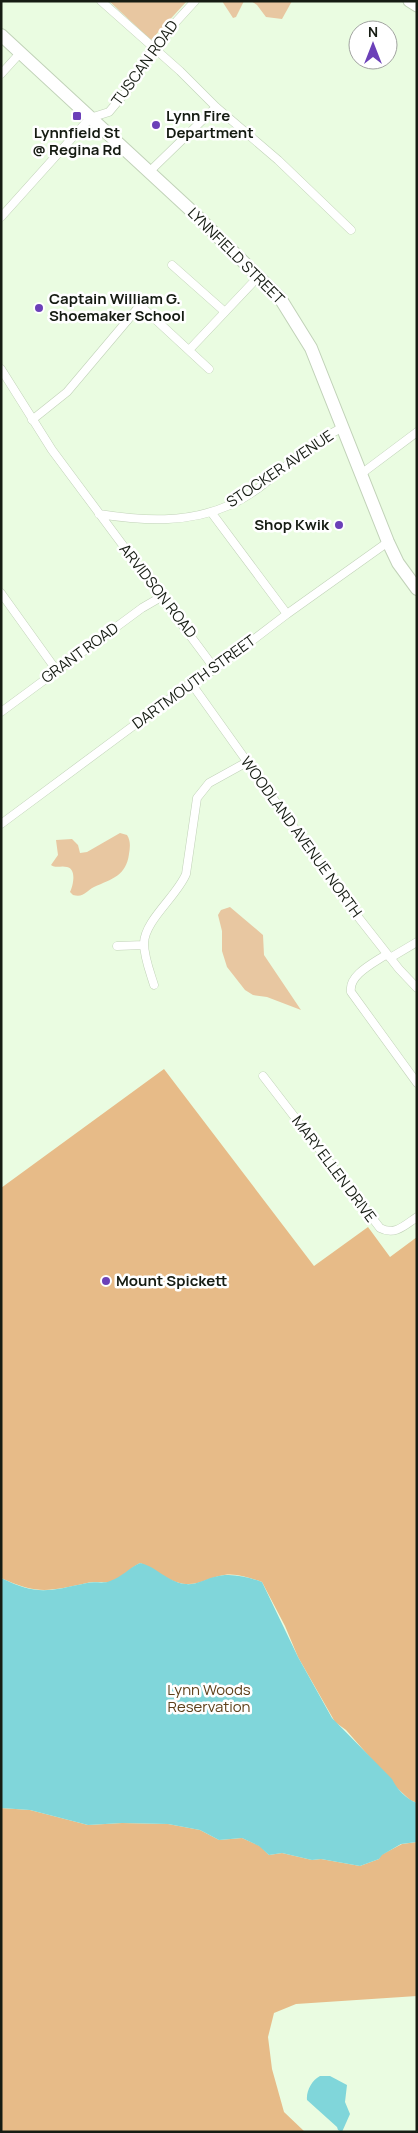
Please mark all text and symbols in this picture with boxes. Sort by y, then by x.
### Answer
street label: TUSCAN ROAD [106,16,183,110]
north arrow [348,20,398,70]
text: N [368,22,378,41]
place label: Lynn Fire Department [166,105,254,143]
marker: Lynnfield St @ Regina Rd [71,110,83,122]
marker: Lynn Fire Department [150,119,162,131]
place label: Lynnfield St @ Regina Rd [32,122,122,160]
street label: LYNNFIELD STREET [183,203,289,309]
place label: Captain William G. Shoemaker School [49,288,185,326]
marker: Captain William G. Shoemaker School [33,302,45,314]
street label: STOCKER AVENUE [222,425,337,512]
place label: Shop Kwik [254,514,330,535]
marker: Shop Kwik [333,519,345,531]
street label: ARVIDSON ROAD [115,539,202,642]
street label: GRANT ROAD [37,617,123,688]
street label: DARTMOUTH STREET [128,630,260,733]
street label: WOODLAND AVENUE NORTH [236,752,367,921]
street label: MARY ELLEN DRIVE [287,1111,381,1226]
place label: Mount Spickett [116,1270,227,1291]
marker: Mount Spickett [100,1275,112,1287]
park label: Lynn Woods Reservation [167,1679,251,1717]

